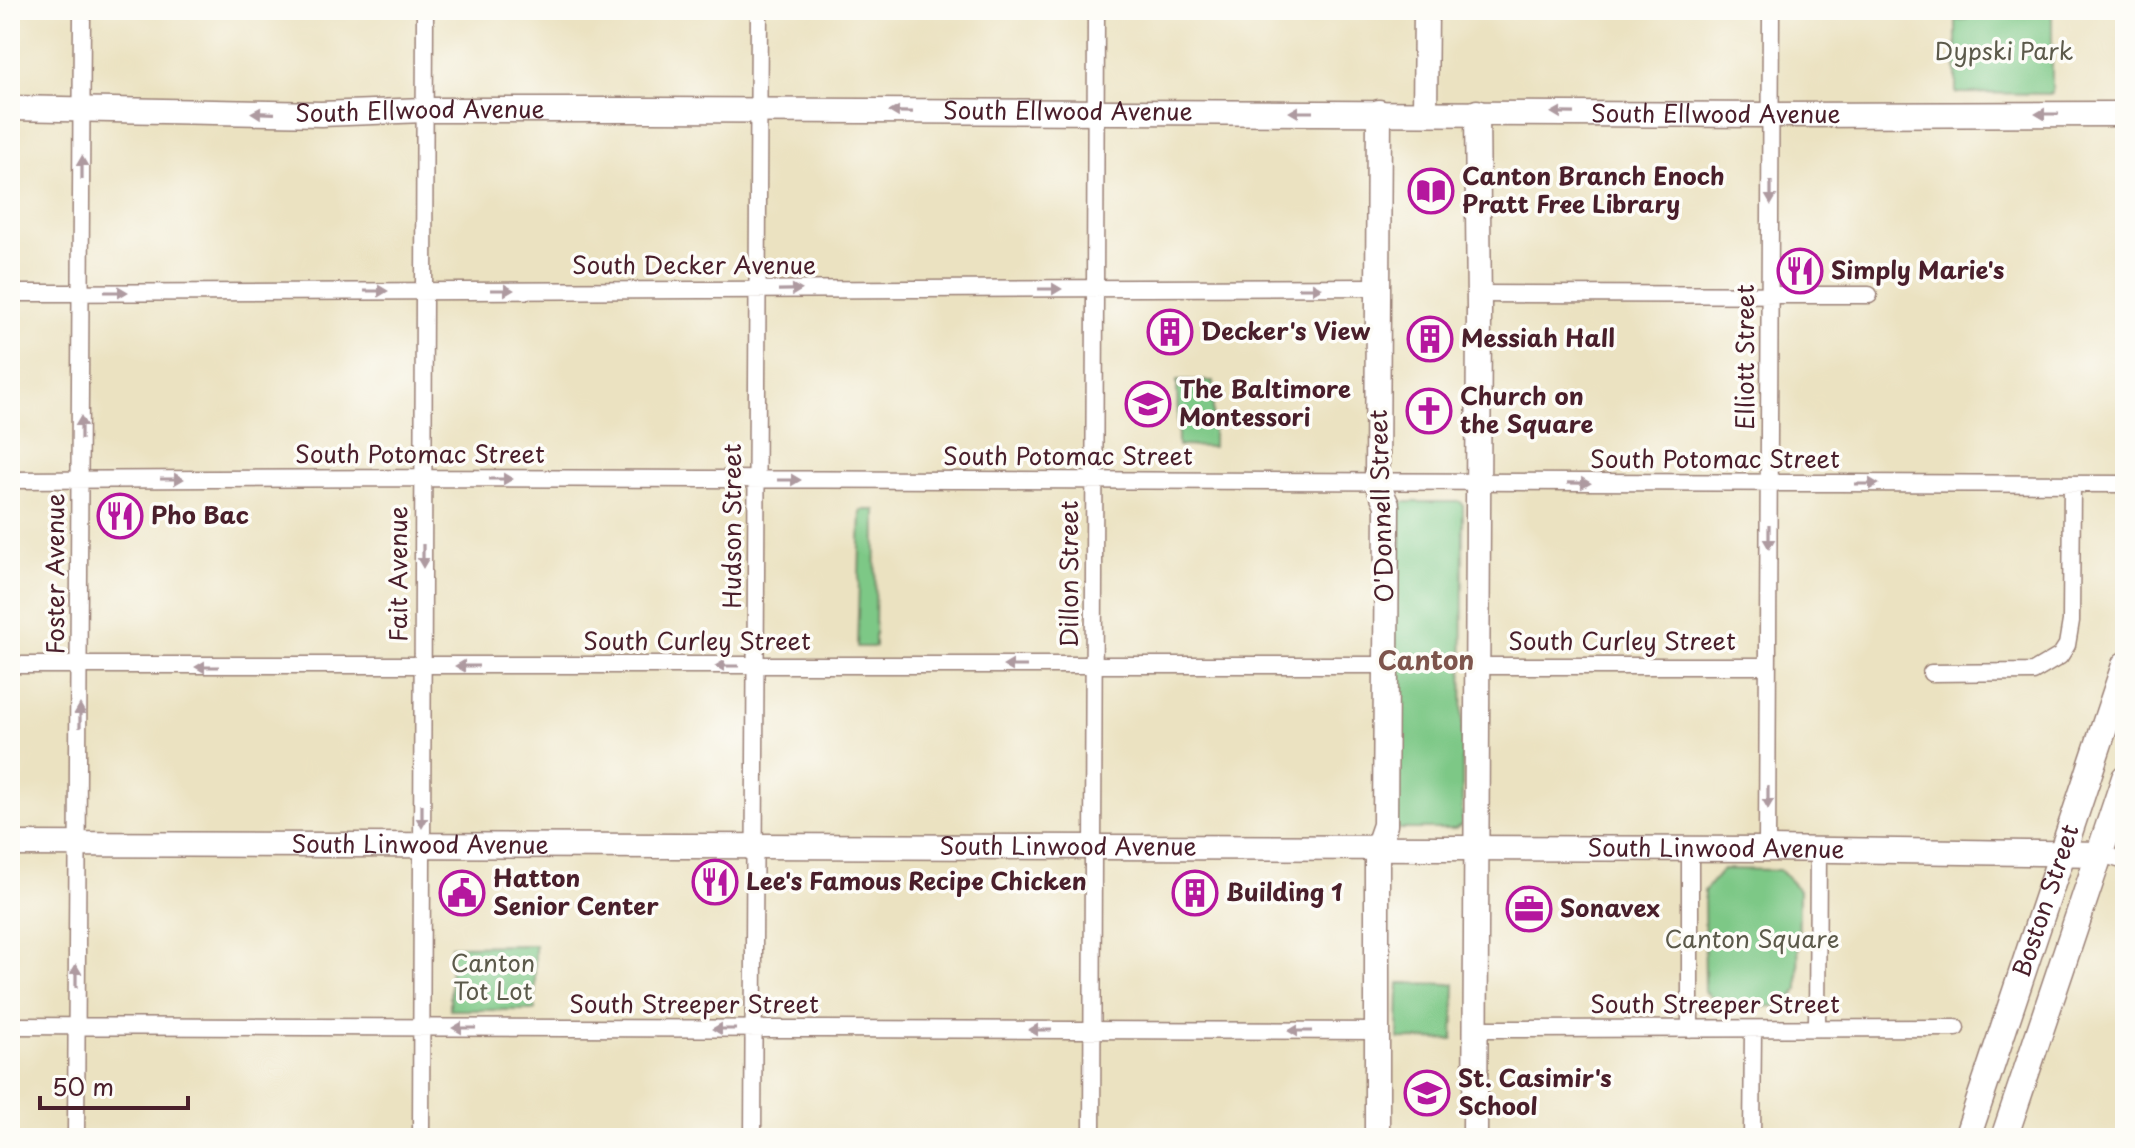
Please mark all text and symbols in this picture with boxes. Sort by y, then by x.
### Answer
park label: Dypski Park [1935,32,2073,68]
street label: South Ellwood Avenue [295,90,545,130]
street label: South Ellwood Avenue [943,91,1193,128]
street label: South Ellwood Avenue [1591,94,1841,131]
one-way arrow [250,106,275,119]
one-way arrow [888,106,913,118]
one-way arrow [1288,106,1313,118]
one-way arrow [1550,107,1575,119]
one-way arrow [2034,108,2059,120]
one-way arrow [76,155,88,180]
place label: Canton Branch Enoch Pratt Free Library [1462,157,1725,221]
library icon: Canton Branch Enoch Pratt Free Library [1407,167,1455,215]
one-way arrow [1765,181,1777,206]
street label: South Decker Avenue [572,246,816,282]
restaurant icon: Simply Marie's [1776,247,1824,295]
place label: Simply Marie's [1831,251,2005,287]
one-way arrow [1298,282,1323,294]
one-way arrow [1038,283,1063,295]
one-way arrow [490,284,515,296]
one-way arrow [778,284,803,296]
street label: Elliott Street [1726,284,1762,430]
one-way arrow [364,285,389,297]
one-way arrow [104,286,129,298]
building icon: Decker's View [1146,308,1194,356]
place label: Decker's View [1201,312,1371,348]
building icon: Messiah Hall [1406,315,1454,363]
place label: Messiah Hall [1461,319,1615,355]
place label: The Baltimore Montessori [1179,370,1351,434]
place label: Church on the Square [1460,377,1593,441]
school or university icon: The Baltimore Montessori [1124,380,1172,428]
church icon: Church on the Square [1405,387,1453,435]
street label: O'Donnell Street [1359,409,1401,603]
one-way arrow [75,415,87,440]
street label: South Potomac Street [295,435,545,471]
street label: South Potomac Street [943,437,1193,473]
street label: South Potomac Street [1590,440,1840,476]
street label: Hudson Street [713,443,749,609]
one-way arrow [489,472,514,485]
one-way arrow [160,473,185,485]
one-way arrow [777,474,802,486]
one-way arrow [1567,477,1592,490]
one-way arrow [1855,478,1880,490]
restaurant icon: Pho Bac [96,492,144,540]
street label: Foster Avenue [36,494,72,655]
place label: Pho Bac [151,496,249,532]
street label: Dillon Street [1050,500,1086,648]
street label: Fait Avenue [379,506,415,642]
one-way arrow [1763,525,1775,550]
one-way arrow [417,544,429,569]
street label: South Curley Street [583,622,811,658]
street label: South Curley Street [1508,622,1736,658]
district label: Canton [1378,640,1474,679]
one-way arrow [454,660,479,672]
one-way arrow [714,660,739,672]
one-way arrow [1002,660,1027,672]
one-way arrow [194,661,219,673]
one-way arrow [74,703,86,728]
one-way arrow [1762,785,1774,810]
one-way arrow [416,804,428,829]
street label: Boston Street [2002,819,2087,982]
street label: South Linwood Avenue [291,825,549,862]
street label: South Linwood Avenue [939,827,1197,863]
street label: South Linwood Avenue [1587,828,1845,866]
restaurant icon: Lee's Famous Recipe Chicken [691,858,739,906]
place label: Hatton Senior Center [493,859,659,923]
place label: Lee's Famous Recipe Chicken [746,862,1087,898]
public building icon: Hatton Senior Center [438,869,486,917]
building icon: Building 1 [1171,869,1219,917]
place label: Building 1 [1226,873,1343,909]
office icon: Sonavex [1505,885,1553,933]
place label: Sonavex [1560,889,1660,925]
park label: Canton Square [1665,920,1839,956]
park label: Canton Tot Lot [451,944,535,1008]
one-way arrow [70,963,82,988]
street label: South Streeper Street [569,985,819,1021]
street label: South Streeper Street [1590,985,1840,1021]
one-way arrow [451,1022,476,1034]
one-way arrow [711,1023,736,1035]
one-way arrow [1027,1024,1052,1036]
one-way arrow [1287,1025,1312,1037]
place label: St. Casimir's School [1458,1059,1612,1123]
scale bar [40,1060,188,1110]
text: 50 m [52,1068,114,1104]
school or university icon: St. Casimir's School [1403,1069,1451,1117]

